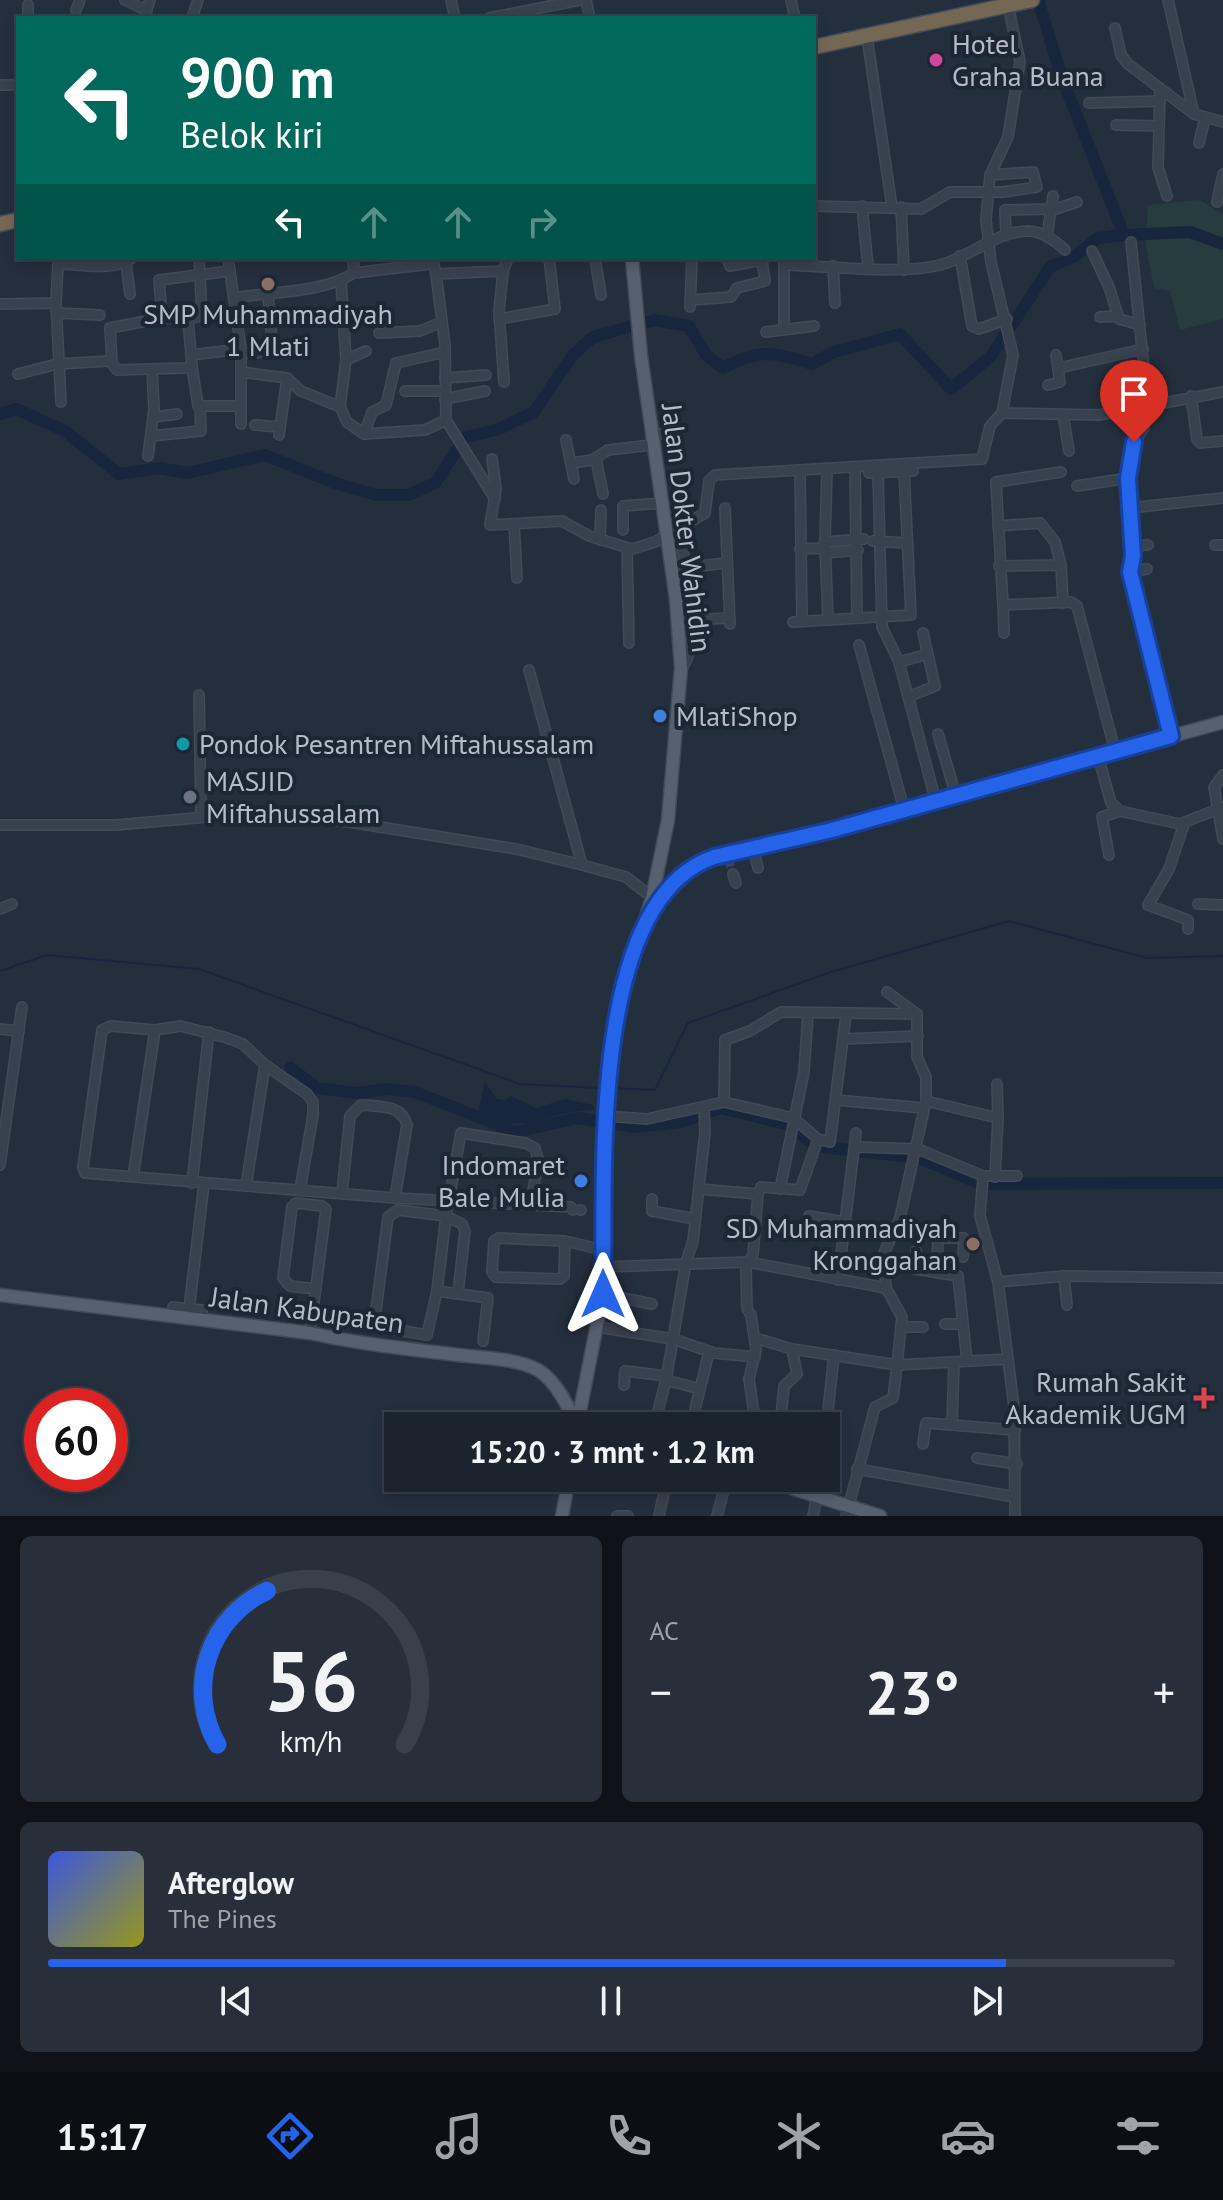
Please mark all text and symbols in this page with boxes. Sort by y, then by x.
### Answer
place label: Hotel Graha Buana [952,25,1104,94]
text: 900 m [180,41,335,113]
icon: left [48,48,152,152]
marker: Hotel Graha Buana [927,51,945,69]
text: Belok kiri [180,111,324,158]
icon: left [268,200,312,244]
icon: ahead [352,200,396,244]
icon: ahead [436,200,480,244]
icon: right [520,200,564,244]
marker: SMP Muhammadiyah 1 Mlati [259,275,277,293]
place label: SMP Muhammadiyah 1 Mlati [143,295,393,364]
pin [1100,360,1168,442]
icon: arrive [1112,372,1156,416]
street label: Jalan Dokter Wahidin [654,401,721,654]
place label: MlatiShop [676,697,798,734]
marker: MlatiShop [651,707,669,725]
place label: Pondok Pesantren Miftahussalam [199,725,594,762]
marker: Pondok Pesantren Miftahussalam [174,735,192,753]
place label: MASJID Miftahussalam [206,762,380,831]
marker: MASJID Miftahussalam [181,788,199,806]
place label: Indomaret Bale Mulia [438,1146,565,1215]
marker: Indomaret Bale Mulia [572,1172,590,1190]
place label: SD Muhammadiyah Kronggahan [726,1209,957,1278]
marker: SD Muhammadiyah Kronggahan [964,1235,982,1253]
position arrow [561,1252,645,1336]
street label: Jalan Kabupaten [207,1277,406,1341]
place label: Rumah Sakit Akademik UGM [1005,1363,1186,1432]
marker: Rumah Sakit Akademik UGM [1193,1387,1215,1409]
speed limit sign: 60 [24,1388,128,1492]
text: 15:20 · 3 mnt · 1.2 km [469,1432,755,1471]
text: AC [650,1614,679,1647]
text: 56 [264,1626,358,1734]
text: 23° [865,1653,959,1731]
text: − [650,1663,672,1720]
text: + [1153,1663,1175,1720]
text: km/h [279,1723,342,1760]
text: Afterglow [168,1863,294,1902]
text: The Pines [168,1902,277,1935]
icon: previous [214,1979,258,2023]
icon: pause [589,1979,633,2023]
icon: next [965,1979,1009,2023]
icon: directions [262,2108,318,2164]
icon: music [431,2108,487,2164]
icon: phone [601,2108,657,2164]
icon: climate [771,2108,827,2164]
icon: car [940,2108,996,2164]
icon: filters [1110,2108,1166,2164]
text: 15:17 [57,2113,148,2160]

